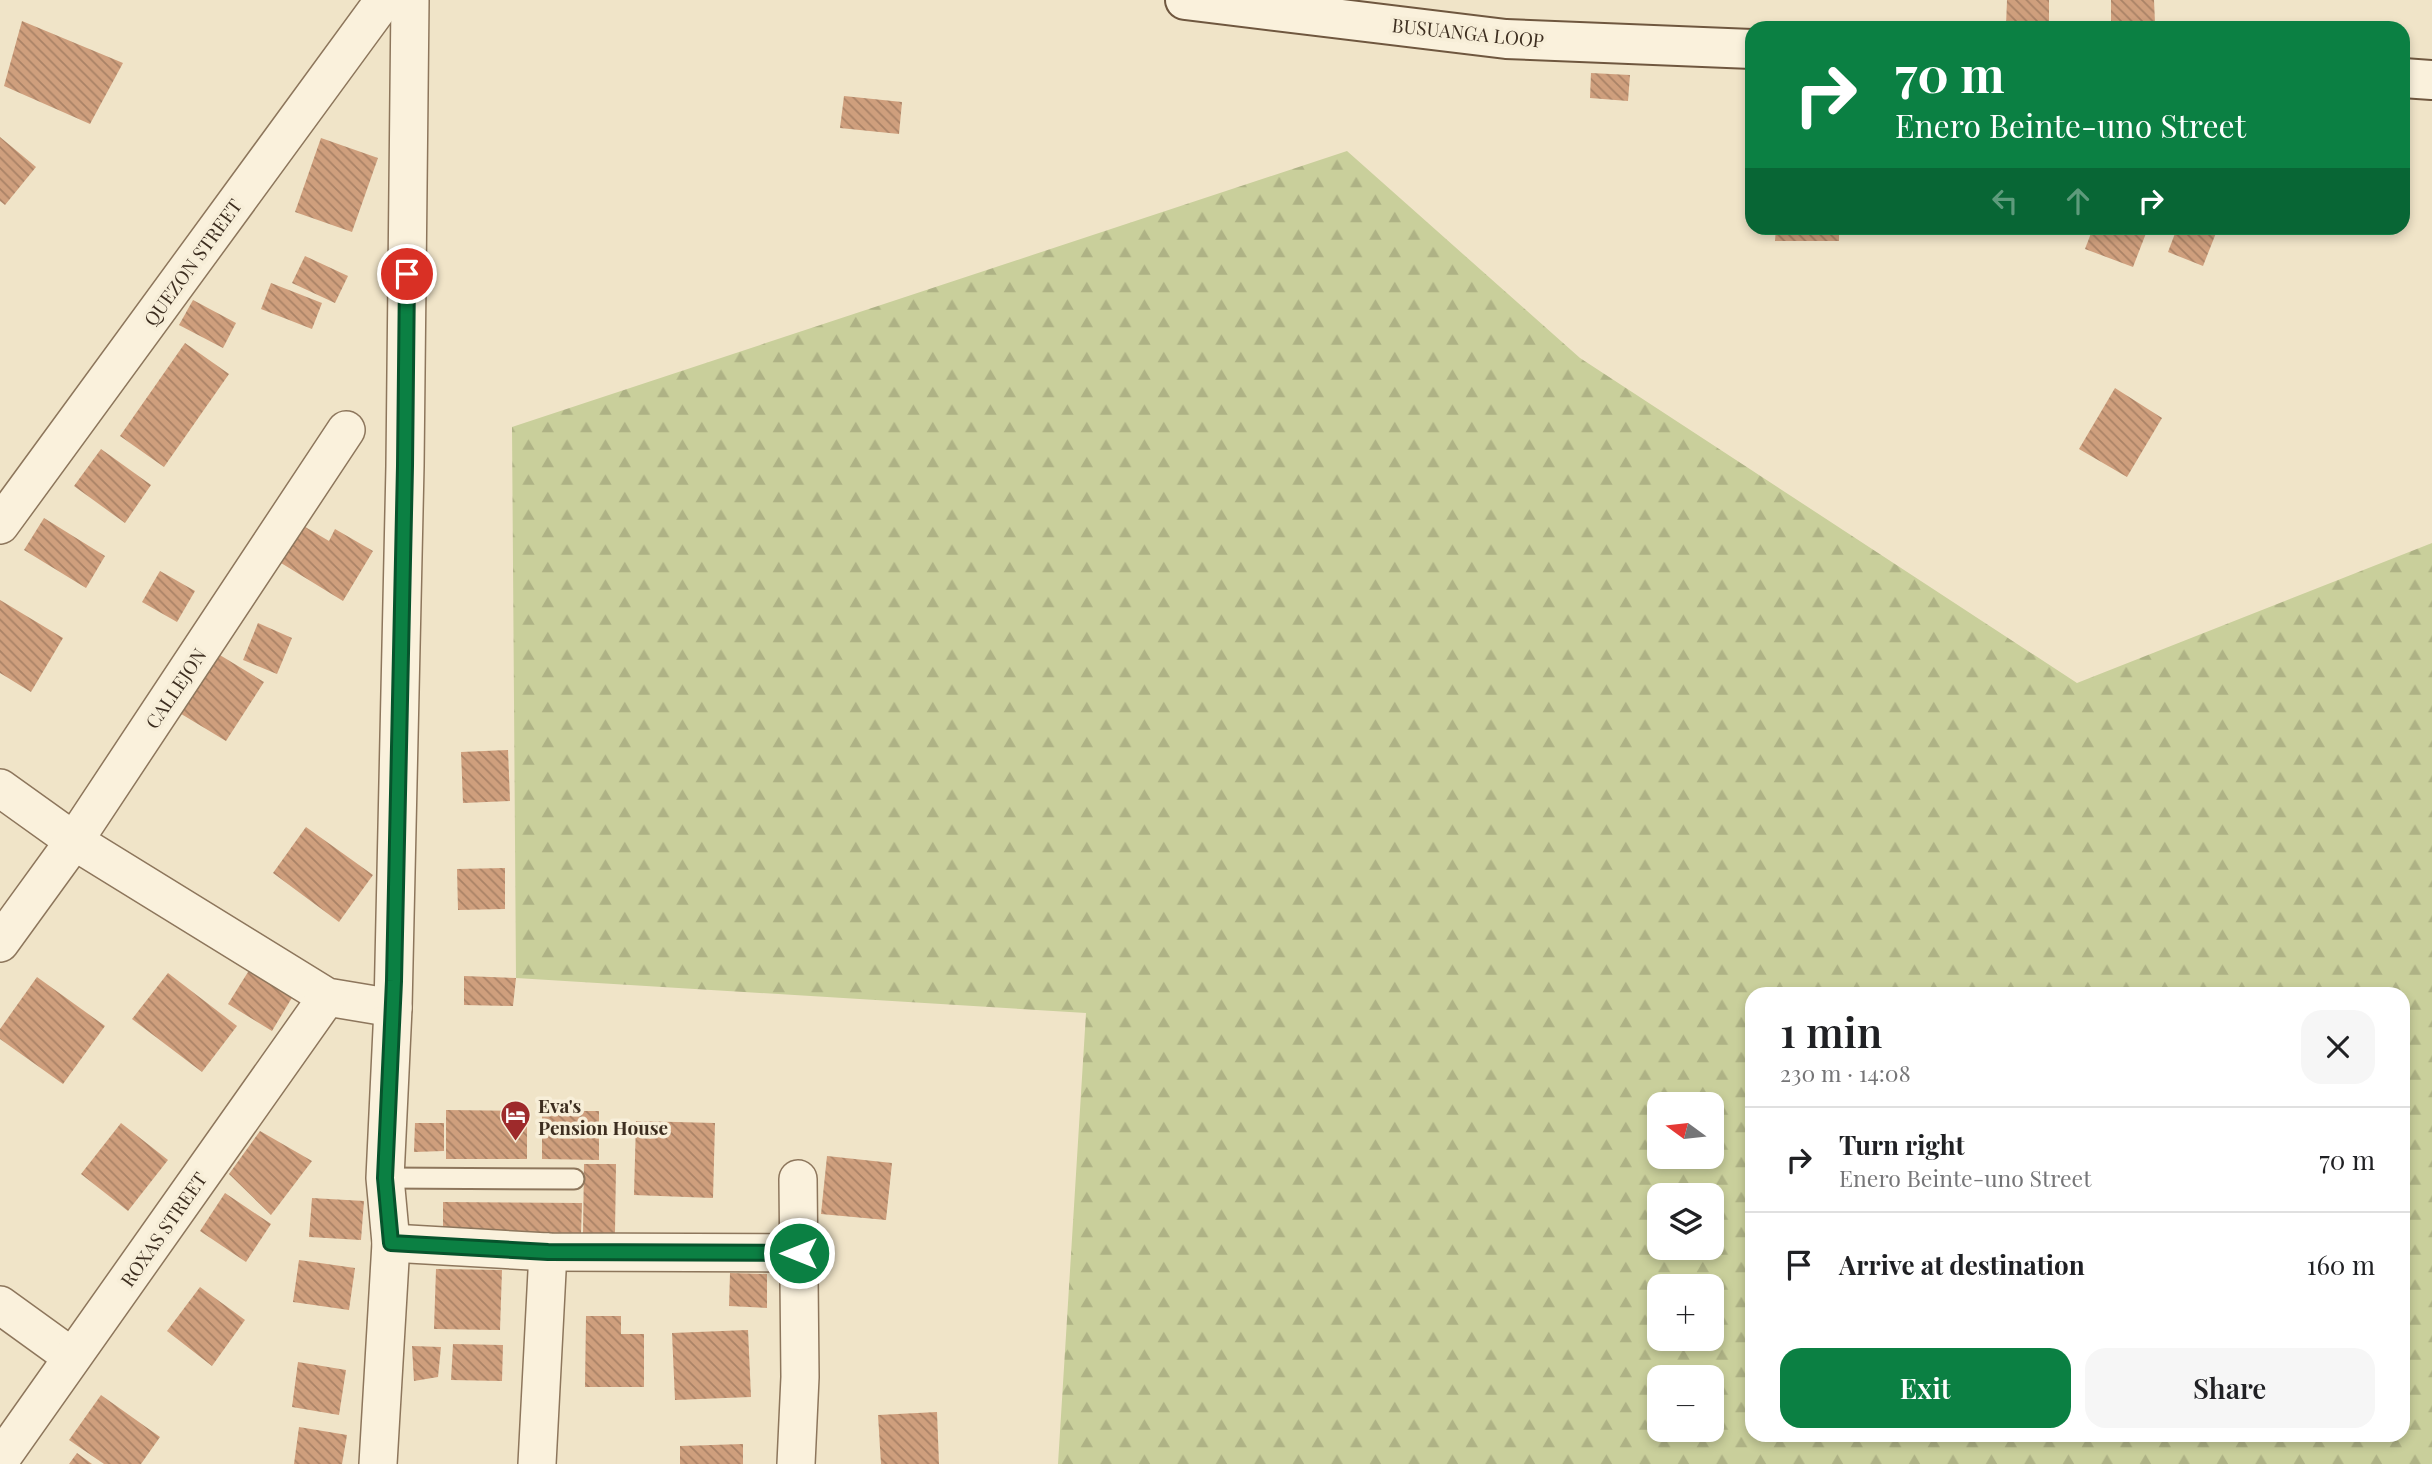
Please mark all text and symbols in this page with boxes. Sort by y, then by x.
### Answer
street label: BUSUANGA LOOP [1391,11,1545,53]
text: 70 m [1895,40,2005,105]
icon: right [1780,49,1871,140]
text: Enero Beinte-uno Street [1895,103,2246,146]
icon: left [1986,182,2024,220]
icon: ahead [2059,182,2097,220]
icon: right [2132,182,2170,220]
street label: QUEZON STREET [137,193,247,331]
pin [377,244,437,304]
icon: arrive [388,255,426,293]
street label: CALLEJON [139,643,211,733]
text: 1 min [1780,1003,1882,1059]
button: close [2301,1010,2375,1084]
text: 230 m · 14:08 [1780,1057,1911,1088]
place label: Eva's Pension House [538,1092,668,1140]
north arrow [1647,1092,1724,1169]
map controls [1647,1092,1724,1442]
hotel icon: Eva's Pension House [498,1099,532,1143]
text: Turn right [1839,1127,1965,1162]
icon: right [1780,1141,1818,1179]
text: 70 m [2319,1142,2375,1177]
text: Enero Beinte-uno Street [1839,1162,2091,1193]
street label: ROXAS STREET [114,1166,212,1291]
button: layers [1647,1183,1724,1260]
position arrow [762,1216,836,1290]
icon: arrive [1780,1246,1818,1284]
text: Arrive at destination [1839,1247,2085,1282]
text: 160 m [2307,1247,2375,1282]
button: + [1647,1274,1724,1351]
button: Exit [1780,1348,2071,1428]
button: Share [2085,1348,2375,1428]
button: − [1647,1365,1724,1442]

